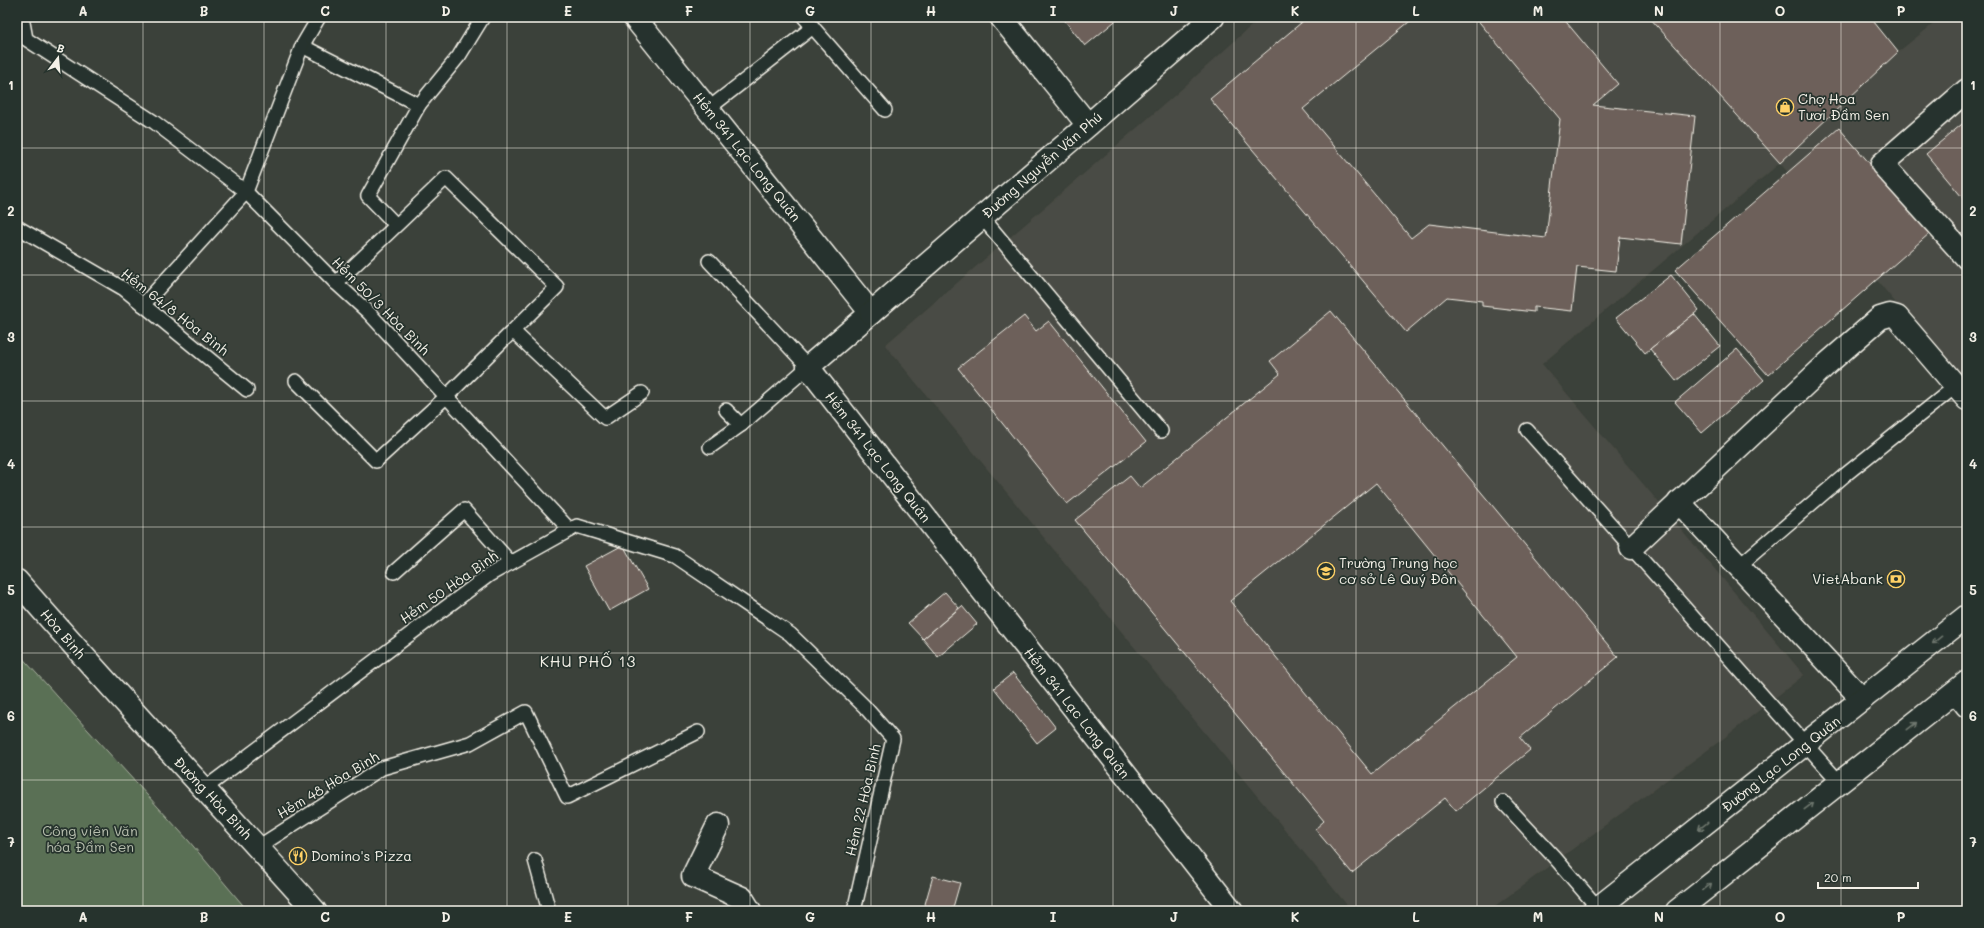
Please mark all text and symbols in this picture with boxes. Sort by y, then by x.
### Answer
text: A [78,2,88,19]
text: B [200,2,209,19]
text: C [320,2,330,19]
text: D [441,2,451,19]
text: E [564,2,572,19]
text: F [685,2,693,19]
text: G [805,2,815,19]
text: H [926,2,936,19]
text: I [1050,2,1057,19]
text: J [1170,2,1178,19]
text: K [1291,2,1300,19]
text: L [1412,2,1420,19]
text: M [1533,2,1543,19]
text: N [1654,2,1664,19]
text: O [1775,2,1785,19]
text: P [1897,2,1906,19]
north arrow [38,38,78,78]
text: B [55,40,67,56]
text: 1 [8,76,14,93]
text: 1 [1970,76,1976,93]
street label: Hẻm 341 Lạc Long Quân [689,88,806,225]
place label: Chợ Hoa Tươi Đầm Sen [1798,89,1889,124]
shop icon: Chợ Hoa Tươi Đầm Sen [1775,97,1795,117]
street label: Đường Nguyễn Văn Phú [977,107,1106,222]
text: 2 [7,202,15,219]
text: 2 [1969,202,1977,219]
street label: Hẻm 50/3 Hòa Bình [328,252,435,359]
street label: Hẻm 64/8 Hòa Bình [118,264,233,360]
text: 3 [7,328,15,345]
text: 3 [1969,328,1977,345]
street label: Hẻm 341 Lạc Long Quân [821,387,936,526]
text: 4 [7,455,15,472]
text: 4 [1969,455,1977,472]
street label: Hẻm 50 Hòa Bình [396,546,502,628]
place label: Trường Trung học cơ sở Lê Quý Đôn [1339,553,1457,588]
school or university icon: Trường Trung học cơ sở Lê Quý Đôn [1316,561,1336,581]
place label: VietAbank [1812,569,1883,588]
bank icon: VietAbank [1886,569,1906,589]
text: 5 [7,581,15,598]
text: 5 [1969,581,1977,598]
street label: Hòa Bình [36,605,90,663]
one-way arrow [1931,636,1942,645]
street label: Hẻm 341 Lạc Long Quân [1020,643,1135,782]
district label: KHU PHỐ 13 [540,651,636,671]
text: 6 [7,707,15,724]
text: 6 [1969,707,1977,724]
street label: Đường Lạc Long Quân [1717,711,1844,816]
one-way arrow [1906,722,1917,730]
street label: Hẻm 22 Hòa Bình [840,742,885,858]
street label: Hẻm 48 Hòa Bình [273,747,382,823]
street label: Đường Hòa Bình [170,752,257,843]
one-way arrow [1804,802,1815,810]
park label: Công viên Văn hóa Đầm Sen [42,821,138,856]
one-way arrow [1698,821,1709,830]
text: 7 [7,833,15,850]
text: 7 [1969,833,1977,850]
restaurant icon: Domino's Pizza [288,846,308,866]
place label: Domino's Pizza [311,846,412,865]
scale bar [1818,864,1918,890]
text: 20 m [1824,869,1852,885]
one-way arrow [1702,882,1713,891]
text: A [78,908,88,925]
text: B [200,908,209,925]
text: C [320,908,330,925]
text: D [441,908,451,925]
text: E [564,908,572,925]
text: F [685,908,693,925]
text: G [805,908,815,925]
text: H [926,908,936,925]
text: I [1050,908,1057,925]
text: J [1170,908,1178,925]
text: K [1291,908,1300,925]
text: L [1412,908,1420,925]
text: M [1533,908,1543,925]
text: N [1654,908,1664,925]
text: O [1775,908,1785,925]
text: P [1897,908,1906,925]

